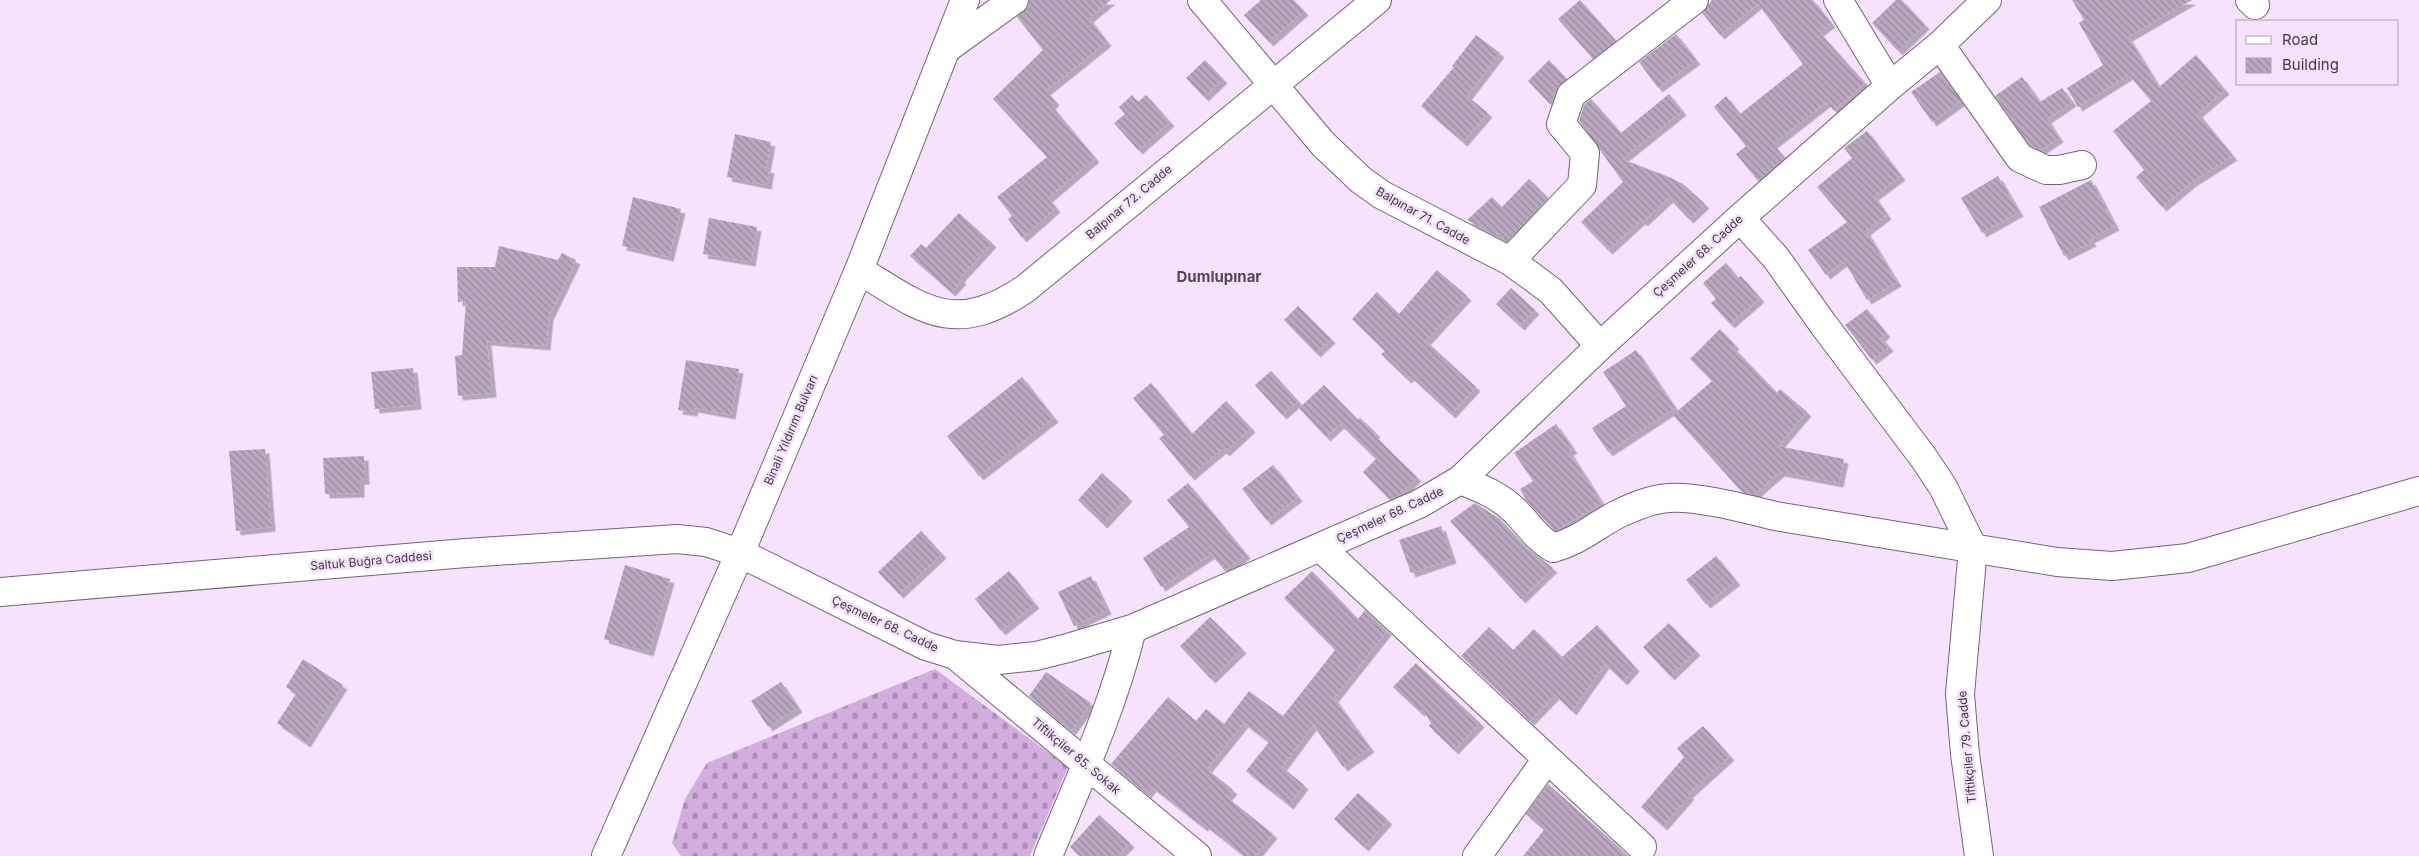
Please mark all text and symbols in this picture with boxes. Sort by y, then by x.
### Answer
legend [2236,20,2399,85]
text: Road [2282,30,2318,49]
text: Building [2282,55,2339,74]
street label: Balpınar 72. Cadde [1083,161,1175,242]
street label: Balpınar 71. Cadde [1374,184,1473,248]
street label: Çeşmeler 68. Cadde [1650,211,1746,300]
district label: Dumlupınar [1177,267,1261,286]
street label: Binali Yıldırım Bulvarı [761,373,821,487]
street label: Çeşmeler 68. Cadde [1334,483,1446,546]
street label: Saltuk Buğra Caddesi [310,548,432,573]
street label: Çeşmeler 68. Cadde [829,592,941,655]
street label: Tiftikçiler 79. Cadde [1954,690,1979,804]
street label: Tiftikçiler 85. Sokak [1029,714,1124,797]

